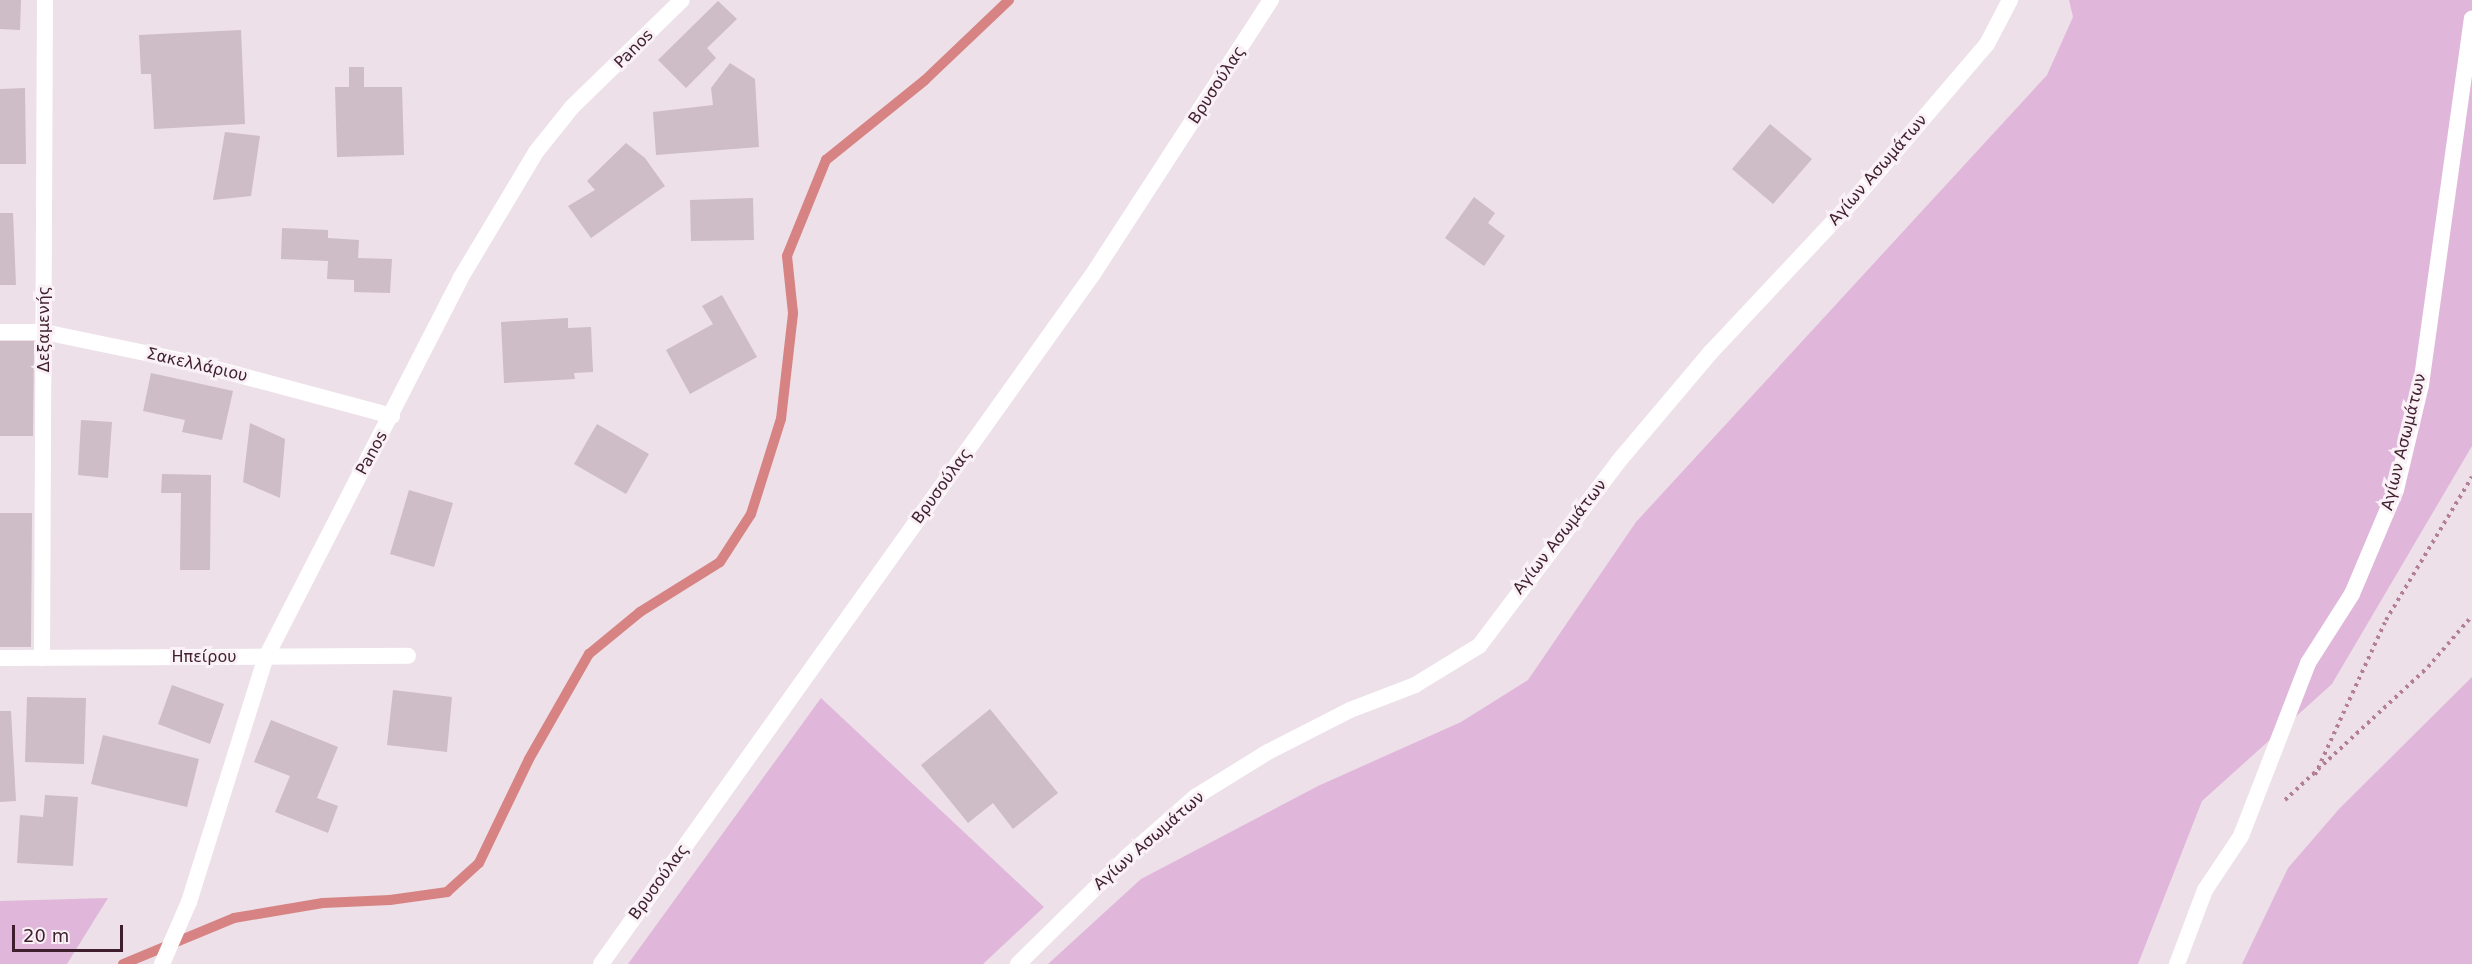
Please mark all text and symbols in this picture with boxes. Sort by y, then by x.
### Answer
street label: Panos [611,26,657,72]
street label: Βρυσούλας [1185,42,1249,128]
street label: Αγίων Ασωμάτων [1825,111,1931,229]
street label: Δεξαμενής [34,286,54,372]
street label: Σακελλάριου [145,344,249,386]
street label: Αγίων Ασωμάτων [2378,372,2430,512]
street label: Panos [352,428,392,478]
street label: Βρυσούλας [908,444,976,528]
street label: Αγίων Ασωμάτων [1509,476,1611,598]
street label: Ηπείρου [172,647,236,667]
street label: Αγίων Ασωμάτων [1090,788,1208,894]
street label: Βρυσούλας [625,840,693,924]
scale bar [15,913,126,951]
text: 20 m [23,925,69,946]

